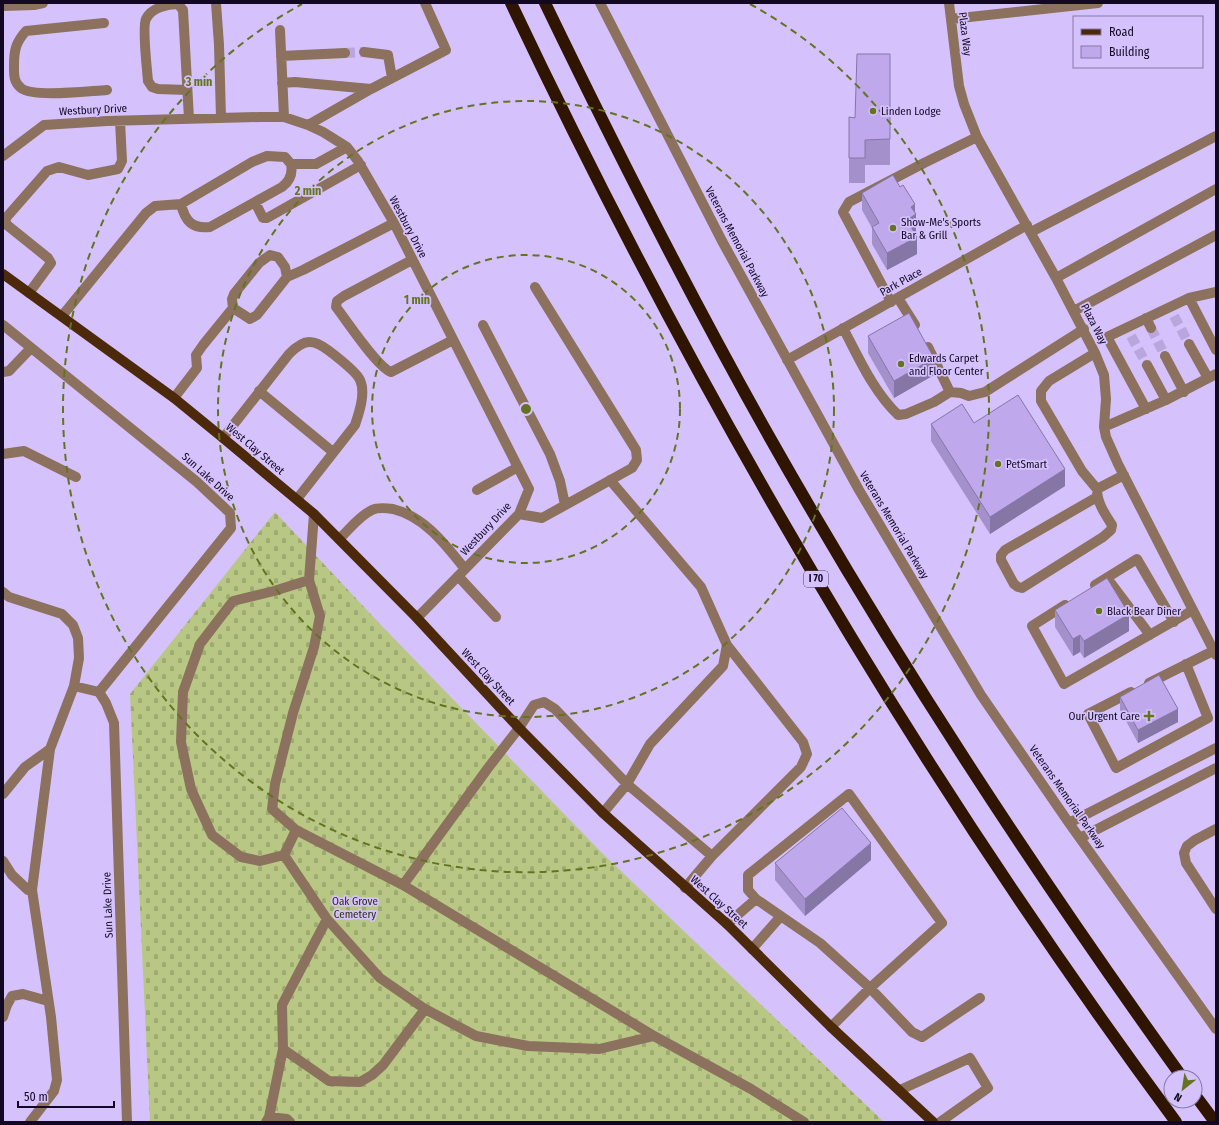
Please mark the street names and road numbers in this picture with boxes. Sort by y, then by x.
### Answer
street label: Plaza Way [956,11,974,57]
street label: Westbury Drive [59,102,127,118]
street label: Veterans Memorial Parkway [702,185,772,300]
street label: Westbury Drive [386,194,430,260]
street label: Park Place [878,265,924,299]
street label: Plaza Way [1078,301,1110,347]
street label: West Clay Street [223,421,287,478]
street label: Sun Lake Drive [179,450,237,504]
street label: Veterans Memorial Parkway [857,469,931,581]
street label: Westbury Drive [458,500,514,558]
road number: I 70 [804,571,828,587]
street label: West Clay Street [459,646,518,708]
street label: Veterans Memorial Parkway [1026,743,1108,851]
street label: Sun Lake Drive [100,872,116,938]
street label: West Clay Street [688,873,751,931]

